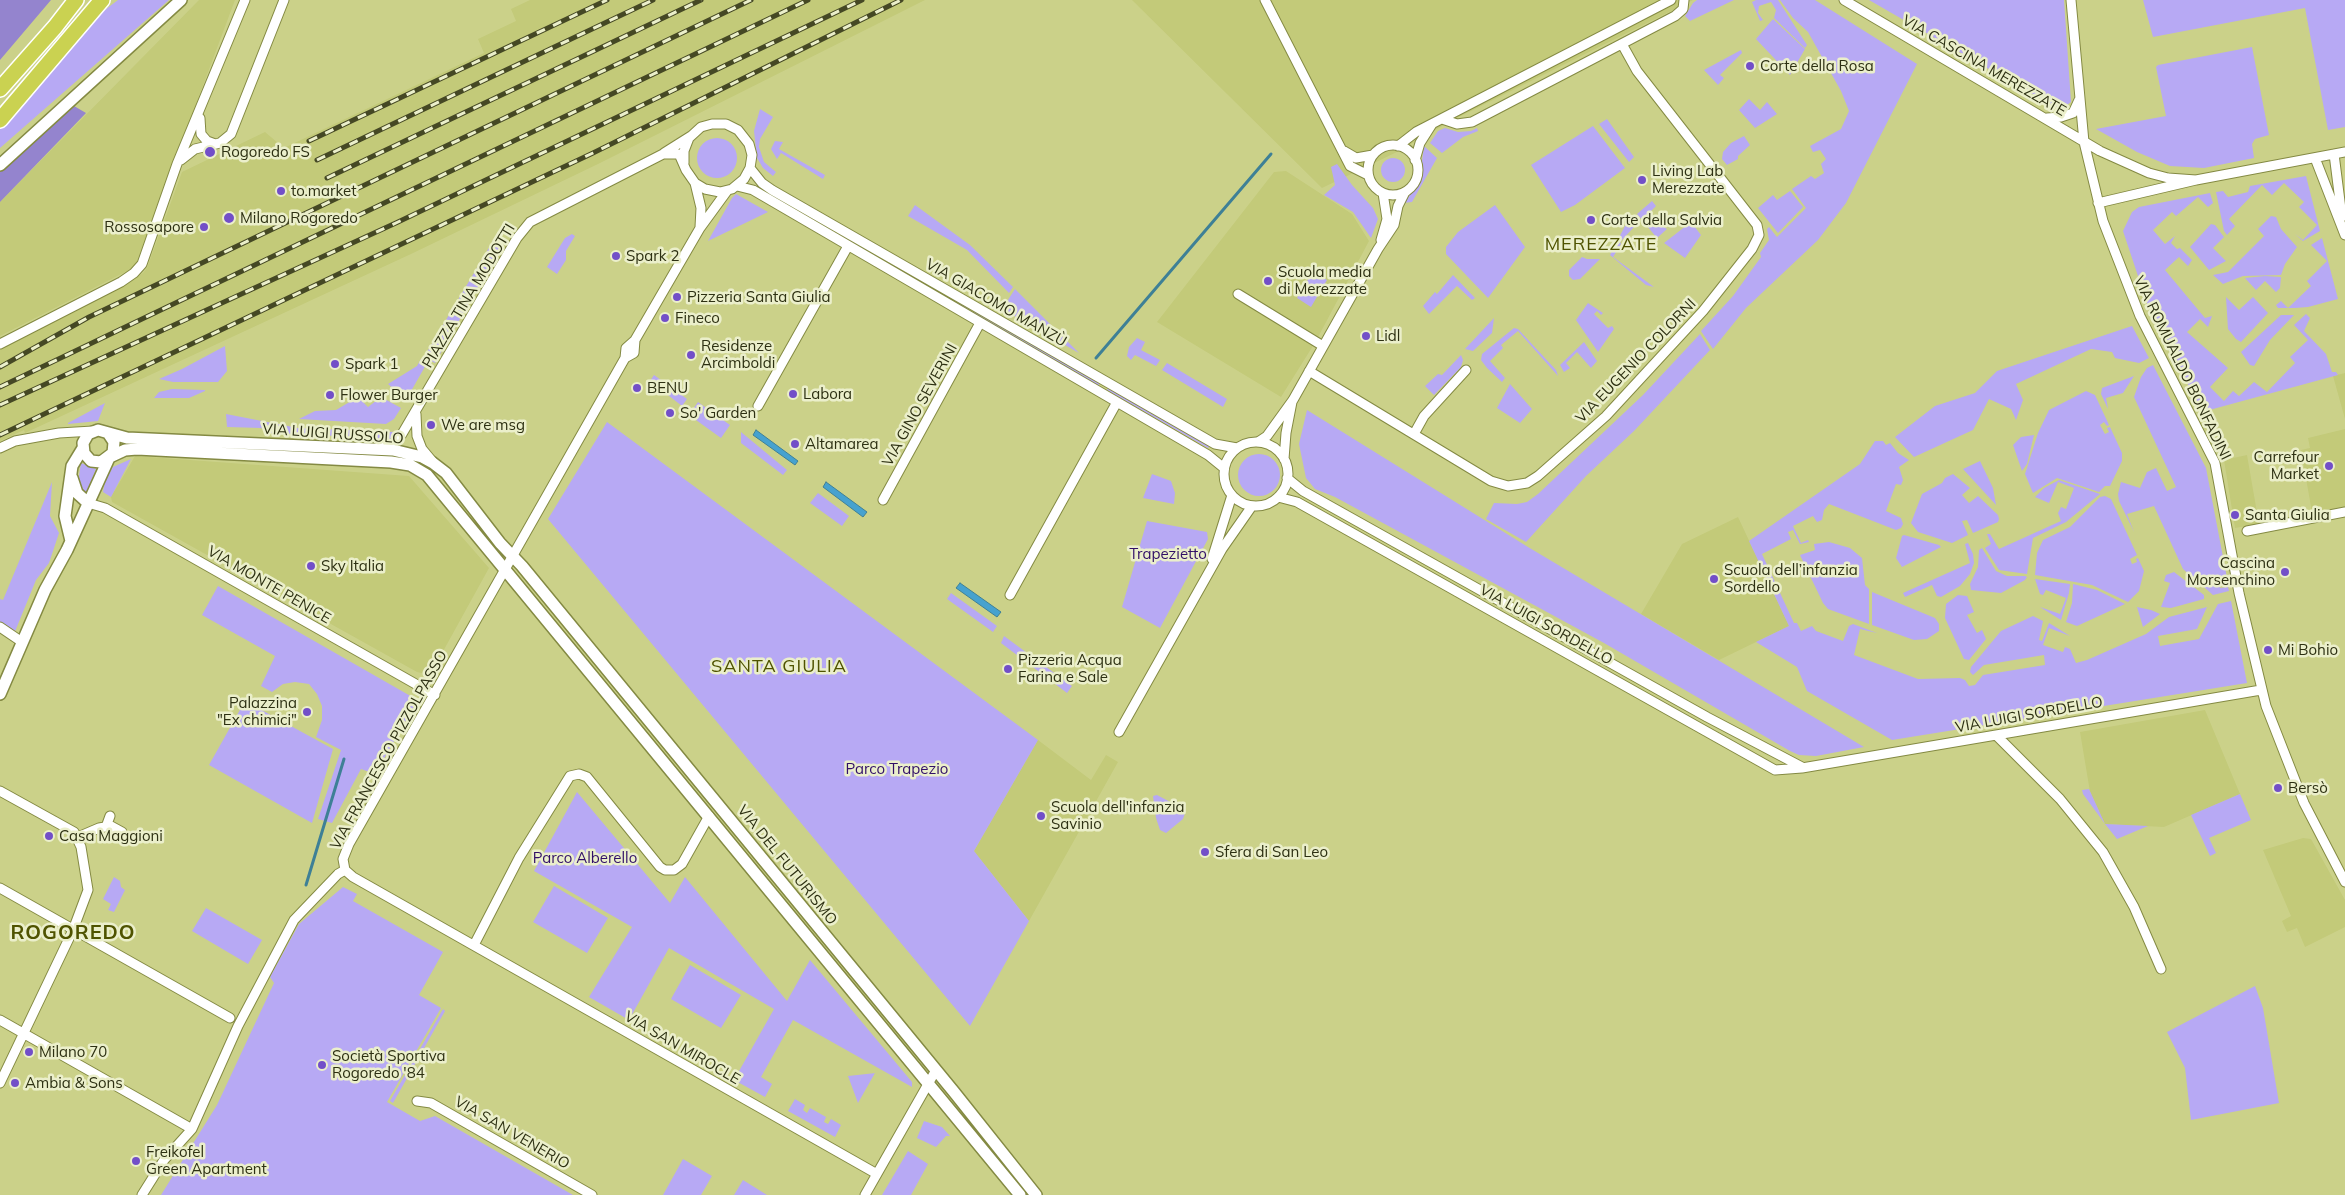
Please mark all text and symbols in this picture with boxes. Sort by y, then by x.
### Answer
street label: VIA CASCINA MEREZZATE [1899,12,2069,120]
place label: Corte della Rosa [1760,57,1874,75]
marker: Corte della Rosa [1744,60,1756,72]
place label: Rogoredo FS [221,143,310,161]
marker: Rogoredo FS [203,145,217,159]
place label: Living Lab Merezzate [1652,162,1724,197]
marker: Living Lab Merezzate [1636,174,1648,186]
place label: to.market [291,182,356,200]
marker: to.market [275,185,287,197]
place label: Milano Rogoredo [240,209,358,227]
marker: Milano Rogoredo [222,211,236,225]
place label: Corte della Salvia [1601,211,1722,229]
marker: Corte della Salvia [1585,214,1597,226]
place label: Rossosapore [104,218,194,236]
marker: Rossosapore [198,221,210,233]
street label: PIAZZA TINA MODOTTI [419,221,519,371]
district label: MEREZZATE [1544,234,1658,256]
place label: Spark 2 [626,247,679,265]
marker: Spark 2 [610,250,622,262]
street label: VIA GIACOMO MANZÙ [922,255,1070,351]
place label: Scuola media di Merezzate [1278,263,1371,298]
street label: VIA ROMUALDO BONFADINI [2130,273,2234,463]
marker: Scuola media di Merezzate [1262,275,1274,287]
place label: Pizzeria Santa Giulia [687,288,830,306]
marker: Pizzeria Santa Giulia [671,291,683,303]
street label: VIA EUGENIO COLORNI [1572,295,1700,427]
place label: Fineco [675,309,720,327]
marker: Fineco [659,312,671,324]
place label: Lidl [1376,327,1400,345]
marker: Lidl [1360,330,1372,342]
place label: Residenze Arcimboldi [701,337,775,372]
street label: VIA GINO SEVERINI [879,340,961,470]
marker: Residenze Arcimboldi [685,349,697,361]
place label: Spark 1 [345,355,398,373]
marker: Spark 1 [329,358,341,370]
place label: BENU [647,379,688,397]
marker: BENU [631,382,643,394]
place label: Labora [803,385,852,403]
place label: Flower Burger [340,386,438,404]
marker: Labora [787,388,799,400]
marker: Flower Burger [324,389,336,401]
place label: So' Garden [680,404,756,422]
marker: So' Garden [664,407,676,419]
place label: We are msg [441,416,525,434]
marker: We are msg [425,419,437,431]
street label: VIA LUIGI RUSSOLO [262,420,404,448]
place label: Altamarea [805,435,879,453]
marker: Altamarea [789,438,801,450]
place label: Carrefour Market [2254,448,2319,483]
marker: Carrefour Market [2323,460,2335,472]
place label: Santa Giulia [2245,506,2330,524]
marker: Santa Giulia [2229,509,2241,521]
street label: VIA MONTE PENICE [204,542,334,628]
park label: Trapezietto [1129,545,1207,563]
place label: Cascina Morsenchino [2187,554,2275,589]
place label: Sky Italia [321,557,384,575]
marker: Sky Italia [305,560,317,572]
place label: Scuola dell’infanzia Sordello [1724,561,1858,596]
marker: Cascina Morsenchino [2279,566,2291,578]
marker: Scuola dell’infanzia Sordello [1708,573,1720,585]
street label: VIA LUIGI SORDELLO [1476,581,1616,669]
place label: Mi Bohio [2278,641,2338,659]
marker: Mi Bohio [2262,644,2274,656]
street label: VIA FRANCESCO PIZZOLPASSO [327,647,451,853]
place label: Pizzeria Acqua Farina e Sale [1018,651,1122,686]
district label: SANTA GIULIA [710,656,848,678]
marker: Pizzeria Acqua Farina e Sale [1002,663,1014,675]
street label: VIA LUIGI SORDELLO [1954,693,2104,737]
place label: Palazzina "Ex chimici" [217,694,297,729]
marker: Palazzina "Ex chimici" [301,706,313,718]
park label: Parco Trapezio [846,760,948,778]
place label: Bersò [2288,779,2328,797]
marker: Bersò [2272,782,2284,794]
place label: Scuola dell'infanzia Savinio [1051,798,1185,833]
street label: VIA DEL FUTURISMO [733,801,841,929]
marker: Scuola dell'infanzia Savinio [1035,810,1047,822]
place label: Casa Maggioni [59,827,163,845]
marker: Casa Maggioni [43,830,55,842]
place label: Sfera di San Leo [1215,843,1328,861]
marker: Sfera di San Leo [1199,846,1211,858]
park label: Parco Alberello [533,849,637,867]
district label: ROGOREDO [9,921,137,945]
street label: VIA SAN MIROCLE [621,1008,743,1088]
place label: Milano 70 [39,1043,107,1061]
marker: Milano 70 [23,1046,35,1058]
place label: Società Sportiva Rogoredo '84 [332,1047,446,1082]
marker: Società Sportiva Rogoredo '84 [316,1059,328,1071]
place label: Ambia & Sons [25,1074,123,1092]
marker: Ambia & Sons [9,1077,21,1089]
street label: VIA SAN VENERIO [451,1093,573,1173]
place label: Freikofel Green Apartment [146,1143,267,1178]
marker: Freikofel Green Apartment [130,1155,142,1167]

